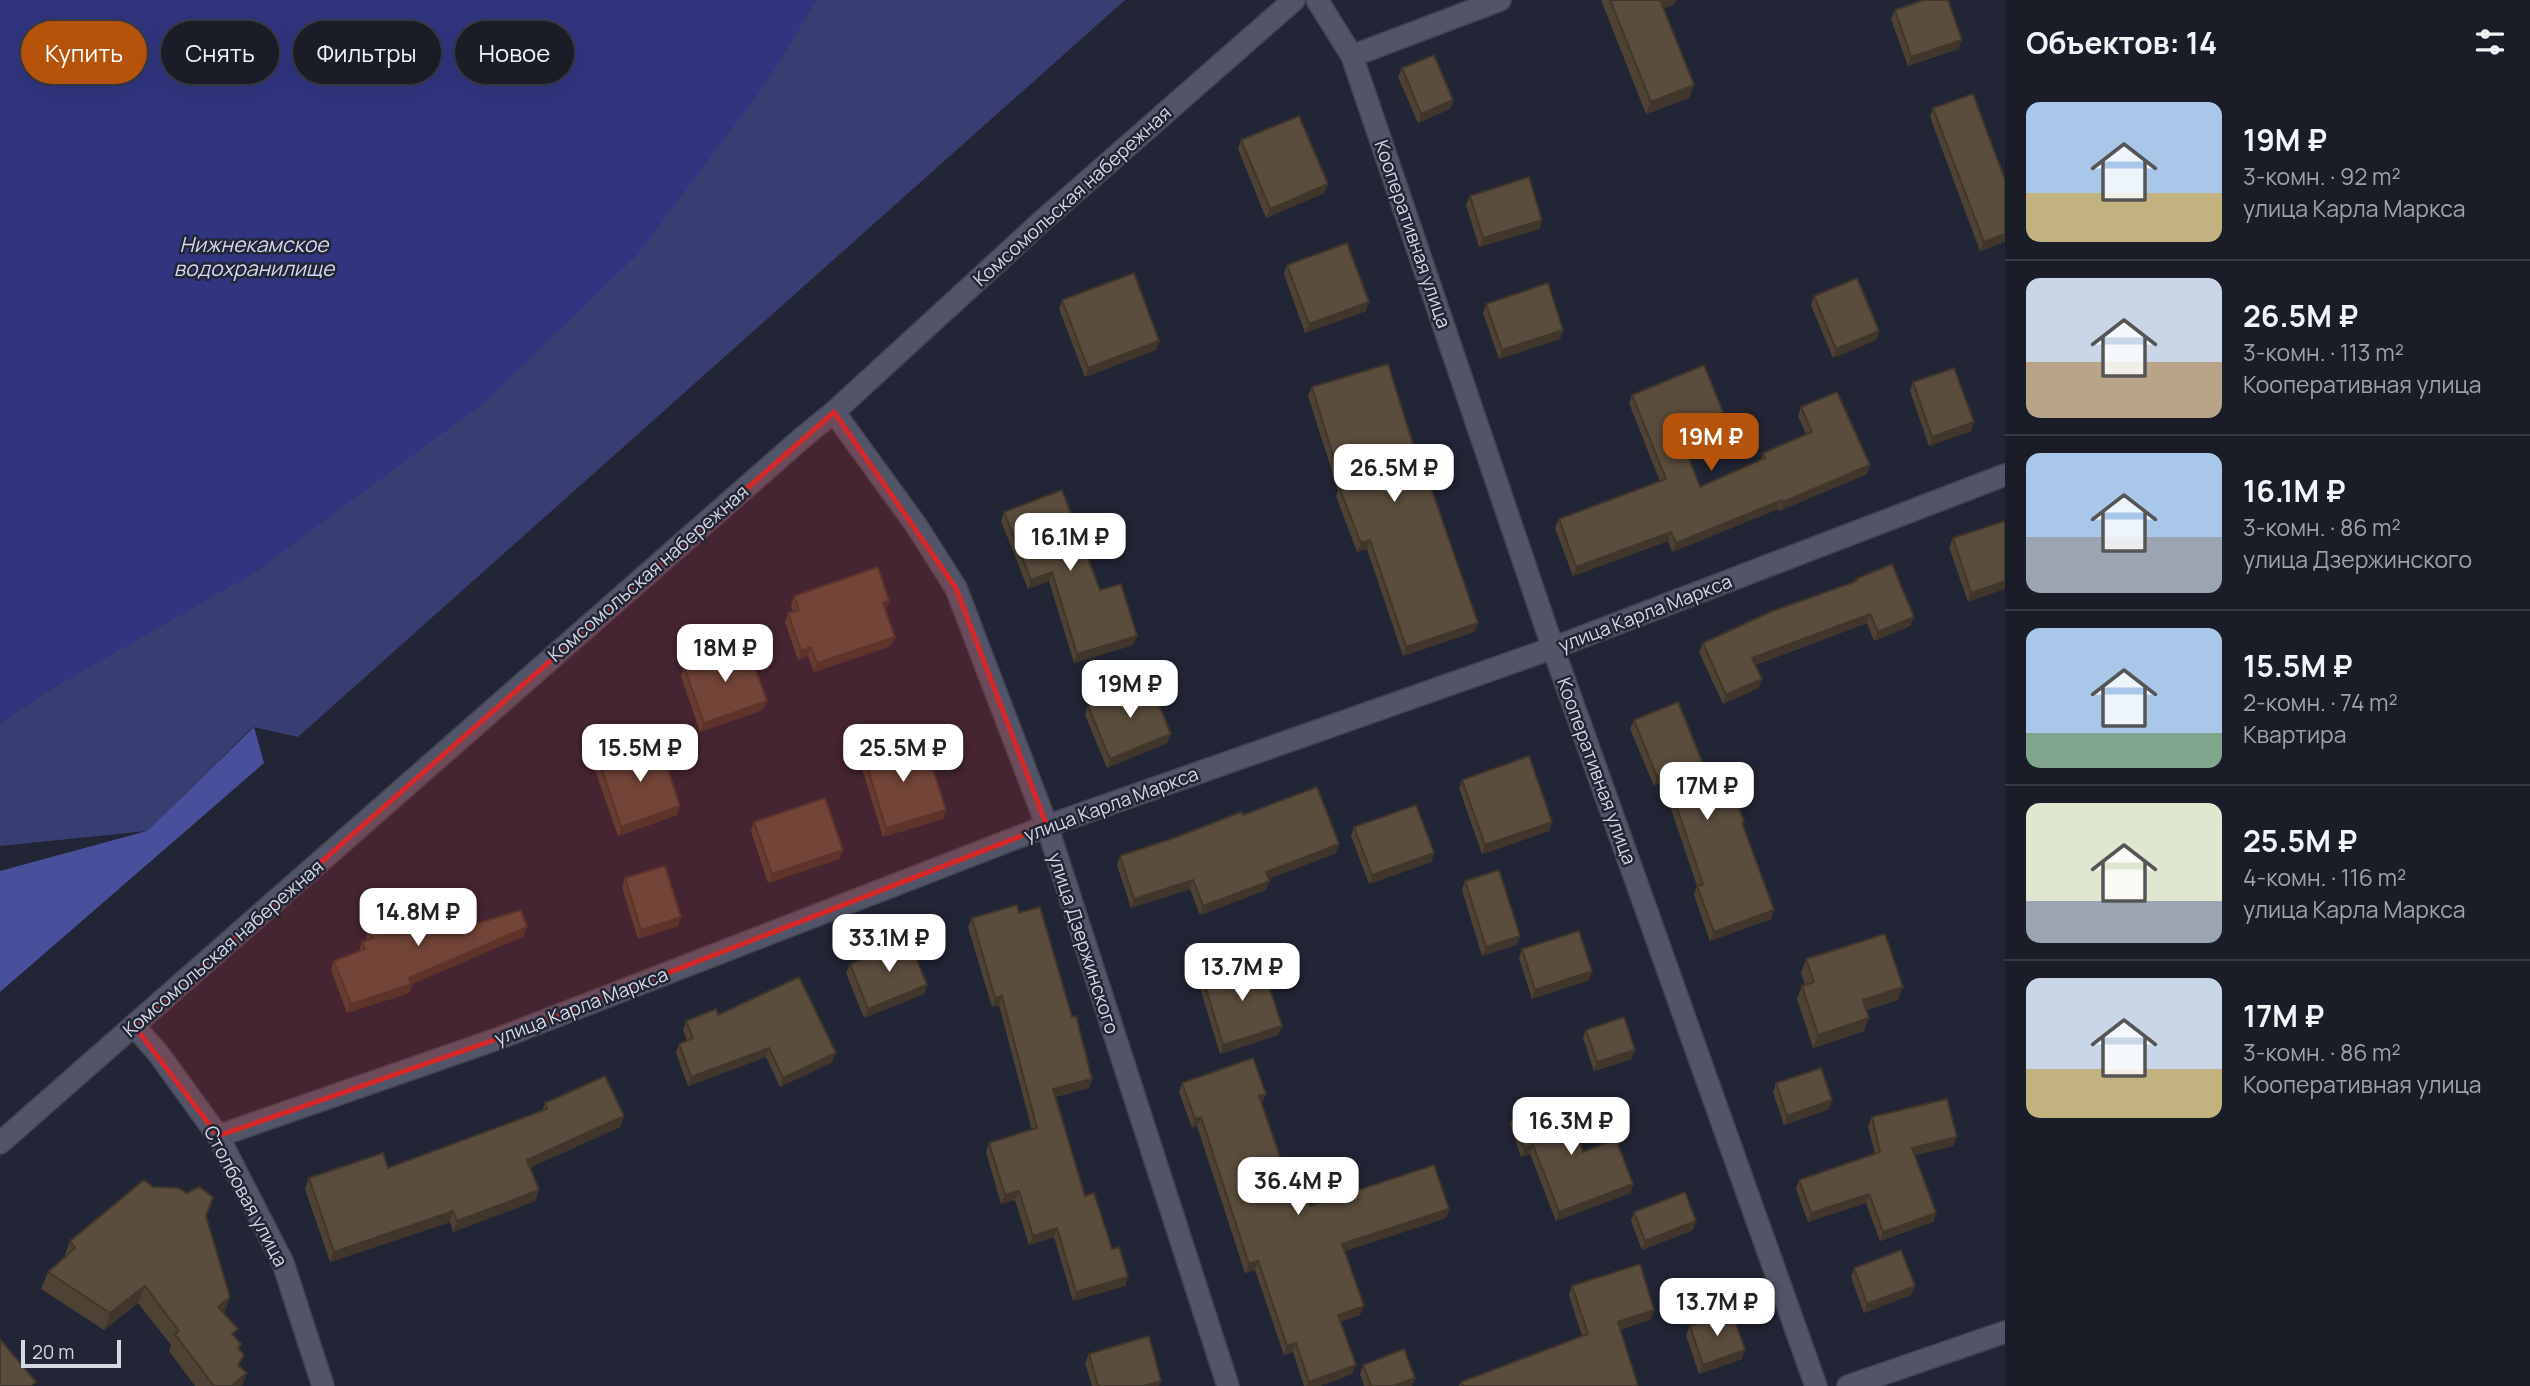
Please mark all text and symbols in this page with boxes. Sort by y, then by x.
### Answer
chip: Купить [21,21,147,84]
chip: Снять [161,21,279,84]
chip: Фильтры [293,21,441,84]
chip: Новое [455,21,574,84]
text: Объектов: 14 [2026,22,2217,63]
icon: filters [2471,23,2509,61]
street label: Комсомольская набережная [967,100,1177,292]
text: 19M ₽ [2243,119,2327,160]
icon: home [2082,130,2166,214]
street label: Кооперативная улица [1369,137,1457,331]
text: 3-комн. · 92 m² [2243,160,2401,192]
text: улица Карла Маркса [2243,192,2466,224]
water label: Нижнекамское водохранилище [174,230,336,282]
text: 26.5M ₽ [2243,295,2358,336]
icon: home [2082,306,2166,390]
text: 3-комн. · 113 m² [2243,336,2404,368]
text: Кооперативная улица [2243,368,2482,400]
pin: 19M ₽ [1662,414,1760,473]
text: 19M ₽ [1679,420,1743,452]
pin: 26.5M ₽ [1329,444,1459,504]
text: 26.5M ₽ [1350,451,1438,483]
text: 16.1M ₽ [2243,470,2346,511]
street label: Комсомольская набережная [542,479,754,667]
icon: home [2082,481,2166,565]
text: 3-комн. · 86 m² [2243,511,2401,543]
pin: 16.1M ₽ [1005,514,1135,573]
text: 16.1M ₽ [1031,520,1109,552]
text: улица Дзержинского [2243,543,2472,575]
street label: улица Карла Маркса [1555,568,1735,658]
pin: 18M ₽ [676,624,774,684]
text: 18M ₽ [693,631,757,663]
text: 15.5M ₽ [2243,645,2353,686]
icon: home [2082,656,2166,740]
pin: 19M ₽ [1081,660,1179,720]
text: 19M ₽ [1098,667,1162,699]
street label: Кооперативная улица [1551,674,1643,868]
text: 2-комн. · 74 m² [2243,686,2398,718]
text: Квартира [2243,718,2347,750]
pin: 15.5M ₽ [575,724,705,784]
pin: 25.5M ₽ [838,724,968,784]
text: 15.5M ₽ [598,731,682,763]
text: 25.5M ₽ [859,731,947,763]
street label: улица Карла Маркса [1020,760,1202,848]
pin: 17M ₽ [1658,762,1756,822]
text: 17M ₽ [1676,769,1738,801]
text: 25.5M ₽ [2243,820,2357,861]
icon: home [2082,831,2166,915]
street label: улица Дзержинского [1042,849,1126,1037]
street label: Комсомольская набережная [117,854,329,1042]
text: 4-комн. · 116 m² [2243,861,2406,893]
pin: 14.8M ₽ [353,888,483,948]
text: улица Карла Маркса [2243,893,2466,925]
text: 14.8M ₽ [376,895,460,927]
pin: 33.1M ₽ [824,914,954,974]
text: 33.1M ₽ [848,921,930,953]
pin: 13.7M ₽ [1177,944,1307,1003]
text: 13.7M ₽ [1201,950,1283,982]
street label: улица Карла Маркса [491,961,671,1051]
text: 17M ₽ [2243,995,2324,1036]
icon: home [2082,1006,2166,1090]
text: 3-комн. · 86 m² [2243,1036,2401,1068]
text: Кооперативная улица [2243,1068,2482,1100]
pin: 16.3M ₽ [1506,1098,1636,1157]
text: 16.3M ₽ [1529,1104,1613,1136]
street label: Столбовая улица [198,1121,294,1271]
pin: 36.4M ₽ [1233,1158,1363,1217]
text: 36.4M ₽ [1254,1164,1342,1196]
pin: 13.7M ₽ [1652,1278,1782,1338]
text: 13.7M ₽ [1676,1285,1758,1317]
scale bar [21,1337,121,1369]
text: 20 m [32,1339,74,1365]

